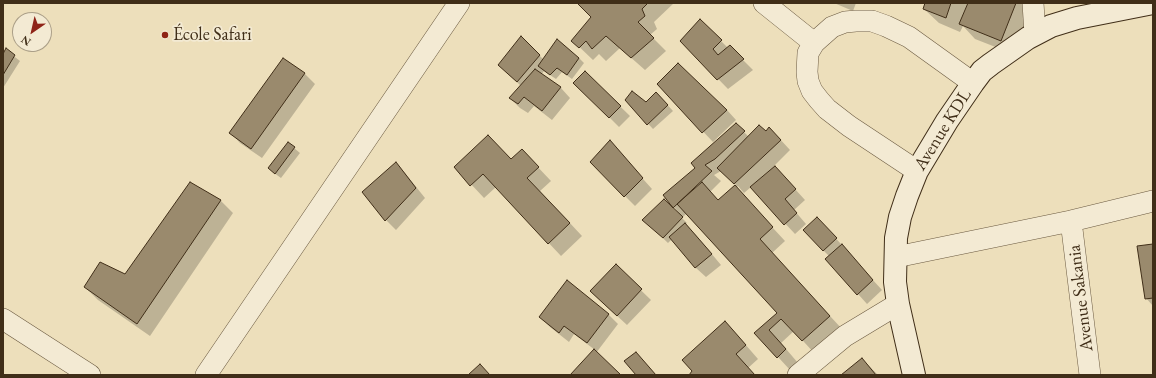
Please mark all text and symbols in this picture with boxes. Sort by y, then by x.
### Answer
north arrow [12,12,52,52]
place label: École Safari [173,24,252,46]
marker: École Safari [160,30,170,40]
text: N [18,33,33,49]
street label: Avenue KDL [910,85,976,175]
street label: Avenue Sakania [1064,243,1098,353]

